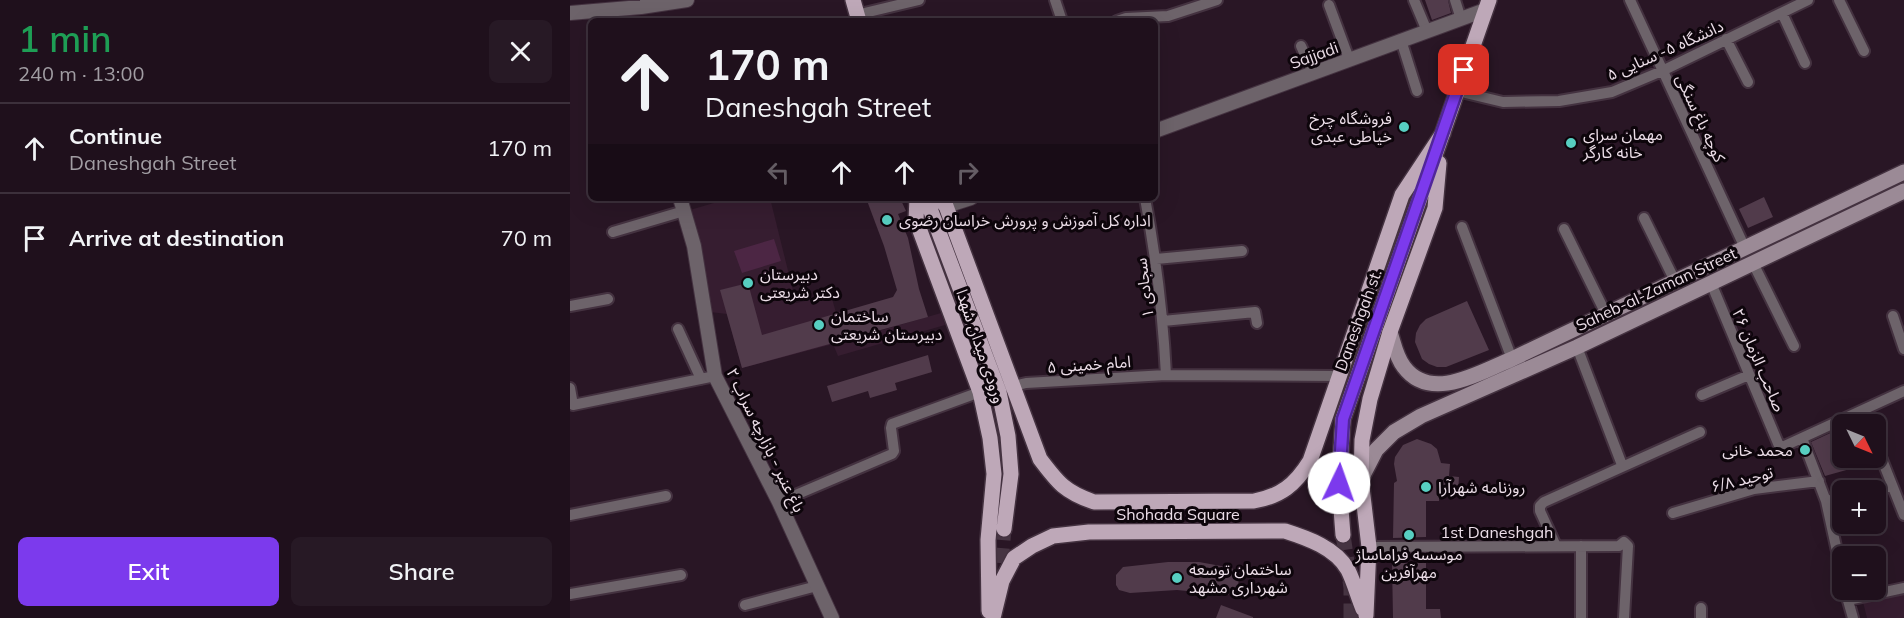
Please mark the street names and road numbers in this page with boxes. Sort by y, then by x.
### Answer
street label: دانشگاه ۵- سنایی ۵ [1604,15,1726,85]
street label: Sajjadi [1287,37,1341,73]
street label: کوچه باغ سنگی [1669,71,1730,167]
street label: Saheb-al-Zaman Street [1572,243,1740,335]
street label: سجادی ۱ [1130,257,1158,319]
street label: Daneshgah st. [1330,266,1386,374]
street label: ورودی میدان شهدا [952,287,1010,405]
street label: صاحب الزمان ۲۶ [1728,305,1790,415]
street label: امام خمینی ۵ [1046,351,1132,380]
street label: باغ عنبر - بازارچه سراب ۲ [720,365,810,517]
street label: توحید ۶/۸ [1709,462,1775,496]
street label: Shohada Square [1116,504,1240,524]
street label: 1st Daneshgah [1441,522,1553,542]

